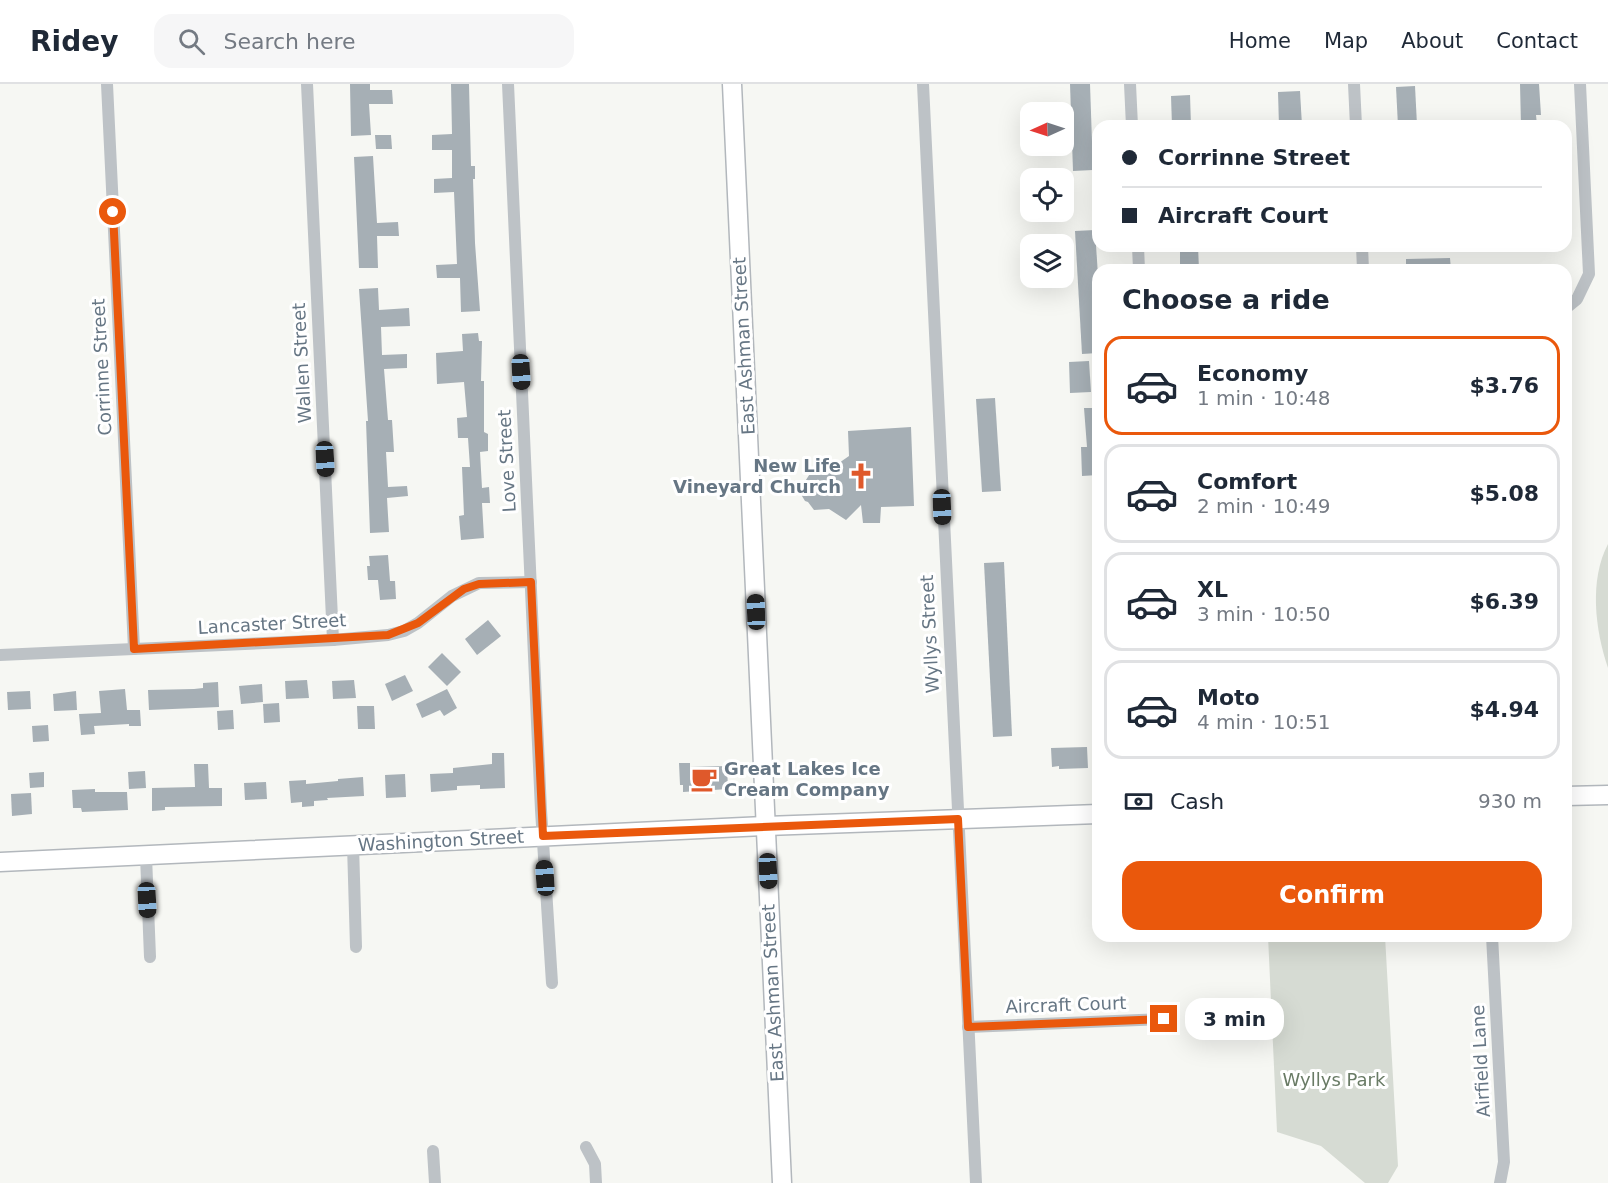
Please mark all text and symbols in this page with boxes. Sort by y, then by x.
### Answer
search box [154,14,574,68]
text: Ridey [30,25,118,58]
icon: search [175,25,208,58]
text: Search here [223,29,356,54]
text: Home [1229,29,1291,53]
text: Map [1324,29,1368,53]
text: About [1401,29,1463,53]
text: Contact [1496,29,1578,53]
north arrow [1020,102,1074,156]
map controls [1020,102,1074,288]
text: Corrinne Street [1158,145,1350,170]
button: locate [1020,168,1074,222]
route start [99,198,126,225]
text: Aircraft Court [1158,203,1328,228]
button: layers [1020,234,1074,288]
street label: East Ashman Street [728,257,759,435]
text: Choose a ride [1122,284,1330,315]
street label: Corrinne Street [87,298,116,436]
street label: Wallen Street [288,302,315,424]
car [511,354,531,390]
icon: car [1125,359,1179,413]
text: Economy [1197,361,1308,386]
text: $3.76 [1469,373,1539,398]
text: 1 min · 10:48 [1197,386,1331,410]
street label: Love Street [493,409,520,513]
car [315,441,335,477]
place label: New Life Vineyard Church [673,455,841,497]
church icon: New Life Vineyard Church [846,461,876,491]
icon: car [1125,467,1179,521]
text: Comfort [1197,469,1297,494]
text: $5.08 [1469,481,1539,506]
car [932,489,952,525]
text: 2 min · 10:49 [1197,494,1331,518]
street label: Wyllys Street [916,574,943,694]
icon: car [1125,575,1179,629]
text: XL [1197,577,1228,602]
text: $6.39 [1469,589,1539,614]
car [746,594,766,630]
text: 3 min · 10:50 [1197,602,1331,626]
street label: Lancaster Street [197,609,347,638]
icon: car [1125,683,1179,737]
text: Moto [1197,685,1260,710]
text: $4.94 [1469,697,1539,722]
text: 4 min · 10:51 [1197,710,1331,734]
place label: Great Lakes Ice Cream Company [724,758,890,800]
cafe icon: Great Lakes Ice Cream Company [689,764,719,794]
icon: cash [1122,785,1155,818]
text: Cash [1170,789,1224,814]
text: 930 m [1478,789,1542,813]
street label: Washington Street [357,826,525,855]
car [758,853,778,889]
car [535,859,555,897]
button: Confirm [1122,861,1542,930]
car [137,882,157,918]
street label: East Ashman Street [757,904,788,1082]
street label: Aircraft Court [1005,992,1127,1017]
callout: 3 min [1185,998,1284,1040]
street label: Airfield Lane [1467,1004,1494,1118]
route end [1150,1005,1177,1032]
text: 3 min [1203,1007,1266,1031]
park label: Wyllys Park [1283,1069,1386,1090]

